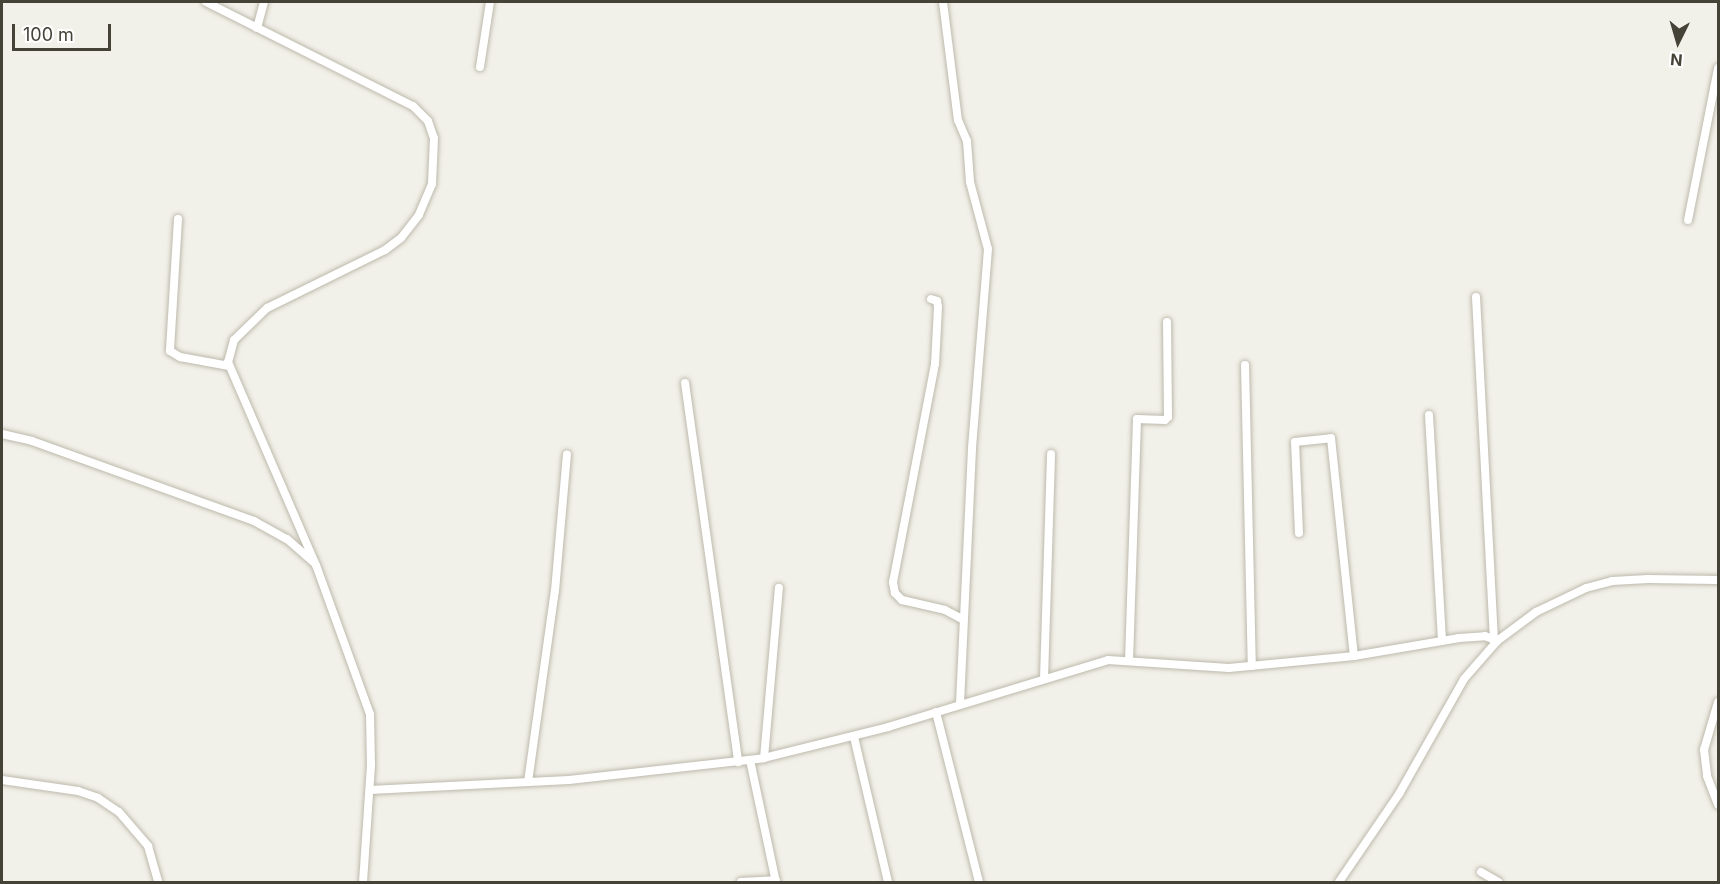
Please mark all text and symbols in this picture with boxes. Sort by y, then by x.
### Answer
scale bar [15,12,114,50]
north arrow [1648,12,1708,72]
text: 100 m [23,24,74,45]
text: N [1669,49,1683,70]

